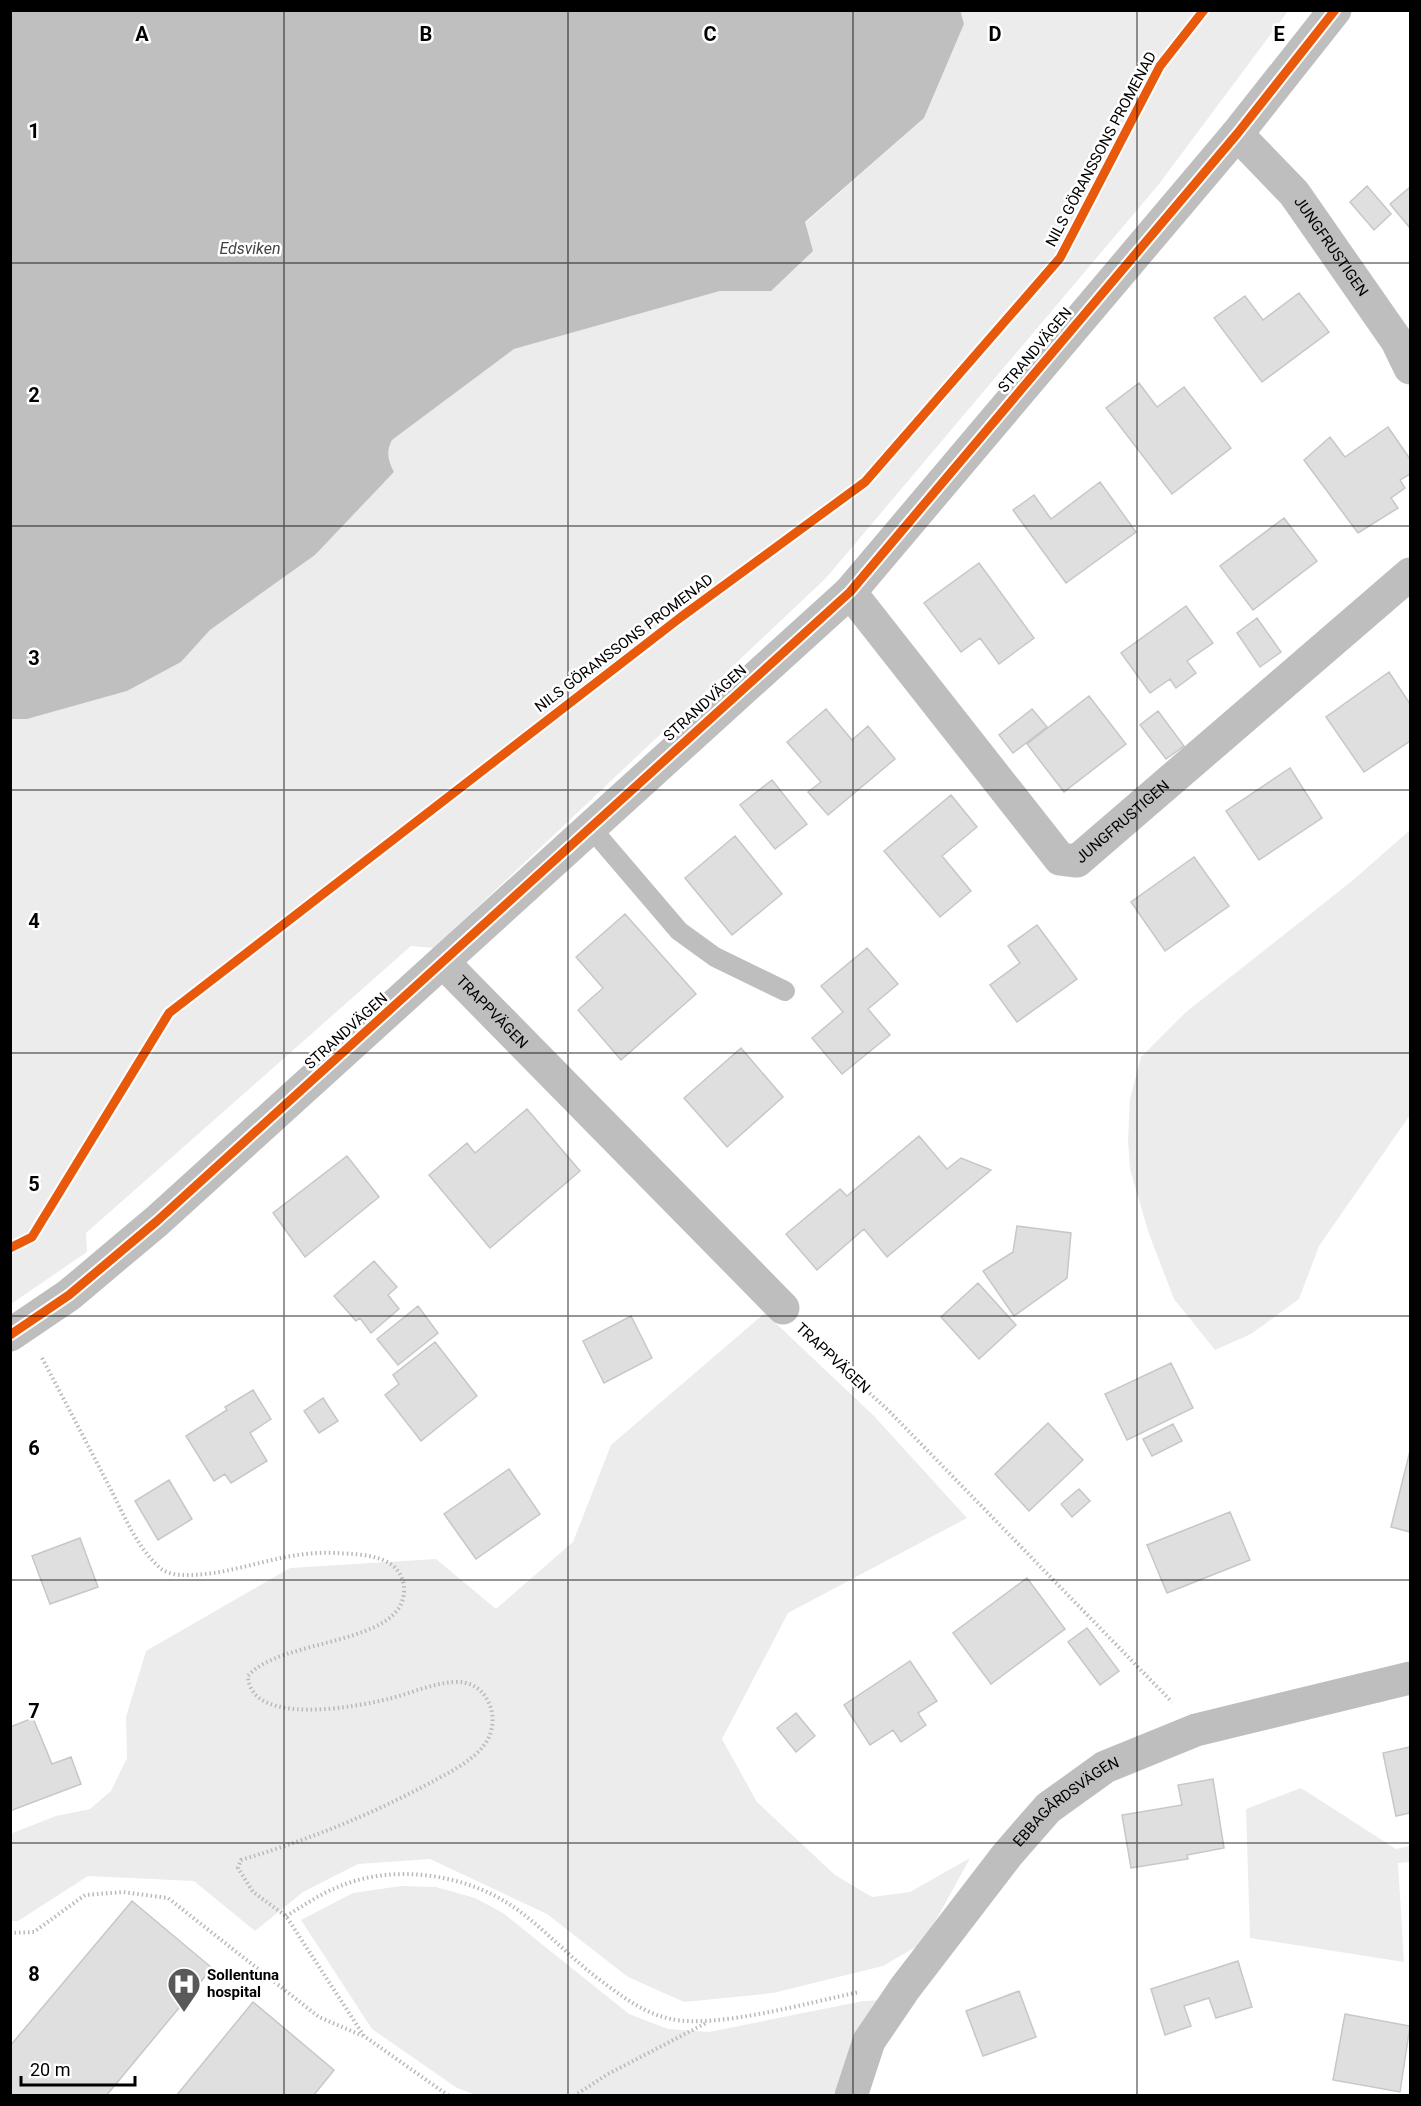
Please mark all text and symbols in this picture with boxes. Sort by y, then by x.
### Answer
text: A [135,22,149,46]
text: B [420,22,432,46]
text: C [703,22,717,46]
text: D [989,22,1002,46]
text: E [1273,22,1285,46]
street label: NILS GÖRANSSONS PROMENAD [1042,48,1160,250]
text: 1 [28,119,40,143]
street label: JUNGFRUSTIGEN [1290,193,1372,300]
water label: Edsviken [219,239,281,258]
street label: STRANDVÄGEN [994,304,1076,396]
text: 2 [28,383,40,407]
street label: NILS GÖRANSSONS PROMENAD [531,570,717,716]
text: 3 [28,646,40,670]
street label: STRANDVÄGEN [660,661,750,745]
street label: JUNGFRUSTIGEN [1072,776,1173,867]
text: 4 [28,909,40,933]
street label: TRAPPVÄGEN [452,972,532,1052]
street label: STRANDVÄGEN [301,989,391,1073]
text: 5 [28,1172,40,1196]
street label: TRAPPVÄGEN [792,1319,874,1397]
text: 6 [28,1436,40,1460]
text: 7 [28,1699,40,1723]
street label: EBBAGÅRDSVÄGEN [1009,1753,1122,1850]
text: 8 [28,1962,40,1986]
hospital icon: Sollentuna hospital [166,1966,202,2013]
place label: Sollentuna hospital [207,1966,279,2001]
scale bar [21,2049,135,2087]
text: 20 m [30,2059,70,2080]

